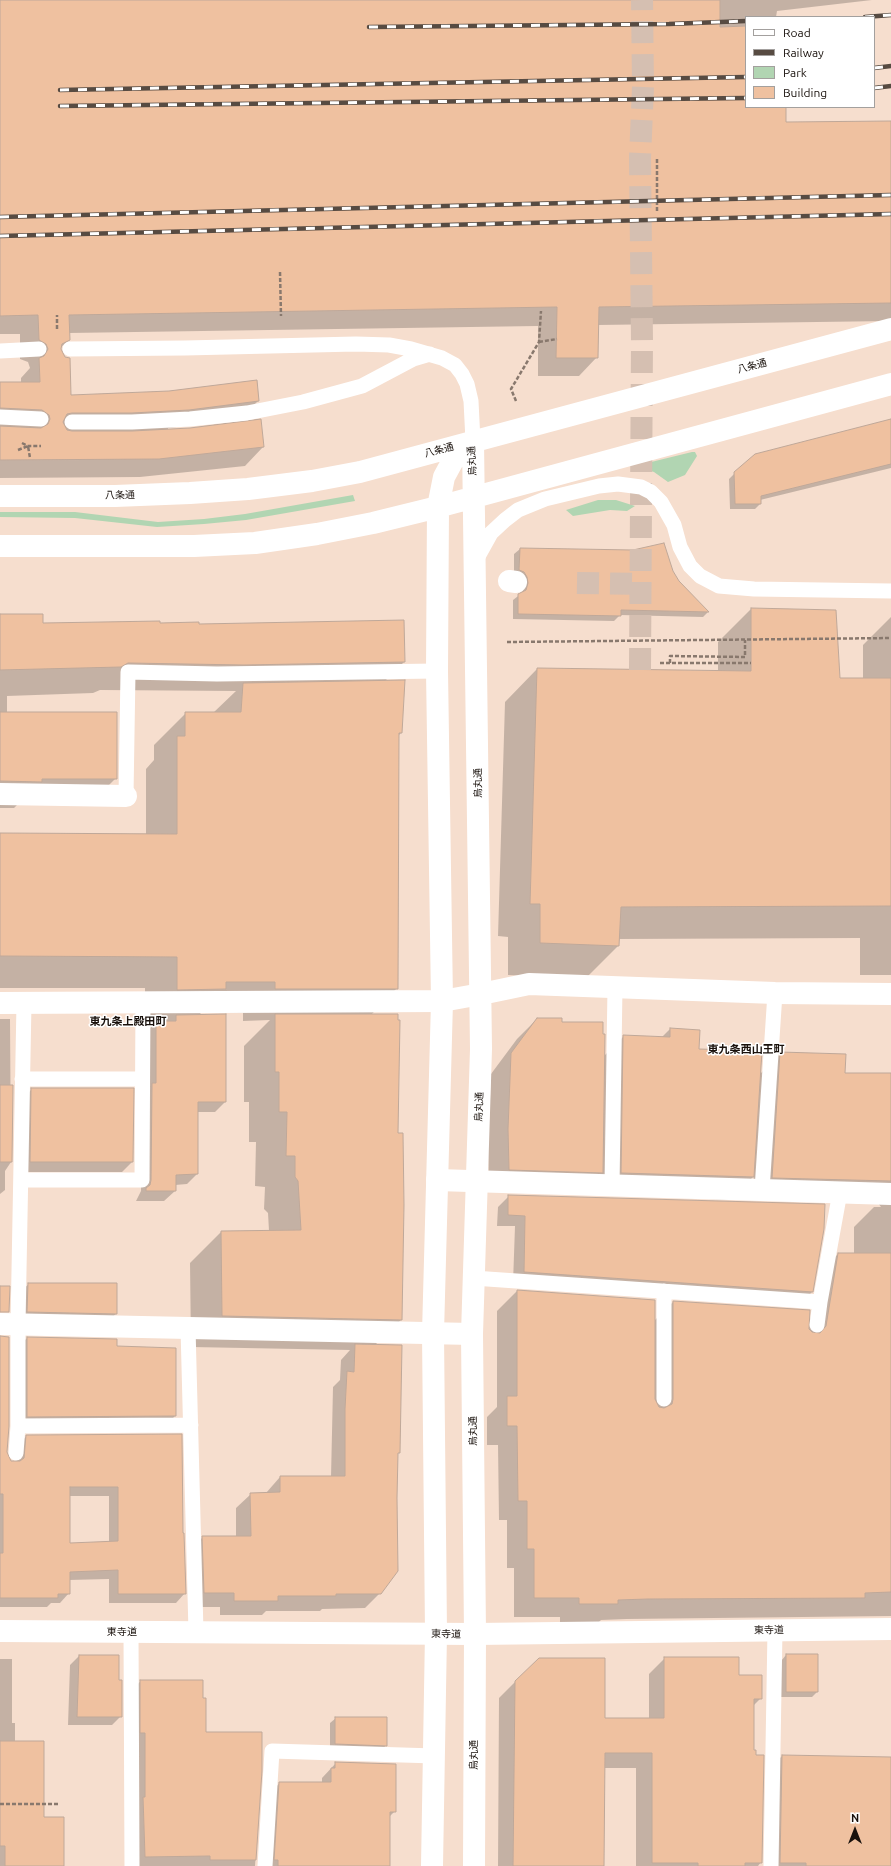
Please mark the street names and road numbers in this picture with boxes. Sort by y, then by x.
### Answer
street label: 八条通 [736,356,768,376]
street label: 八条通 [423,440,455,460]
street label: 烏丸通 [465,446,479,476]
street label: 八条通 [105,489,135,501]
street label: 烏丸通 [472,768,484,798]
street label: 烏丸通 [472,1092,486,1122]
street label: 烏丸通 [467,1416,479,1446]
street label: 東寺道 [754,1624,784,1636]
street label: 東寺道 [107,1626,137,1638]
street label: 東寺道 [431,1628,461,1640]
street label: 烏丸通 [468,1740,480,1770]

